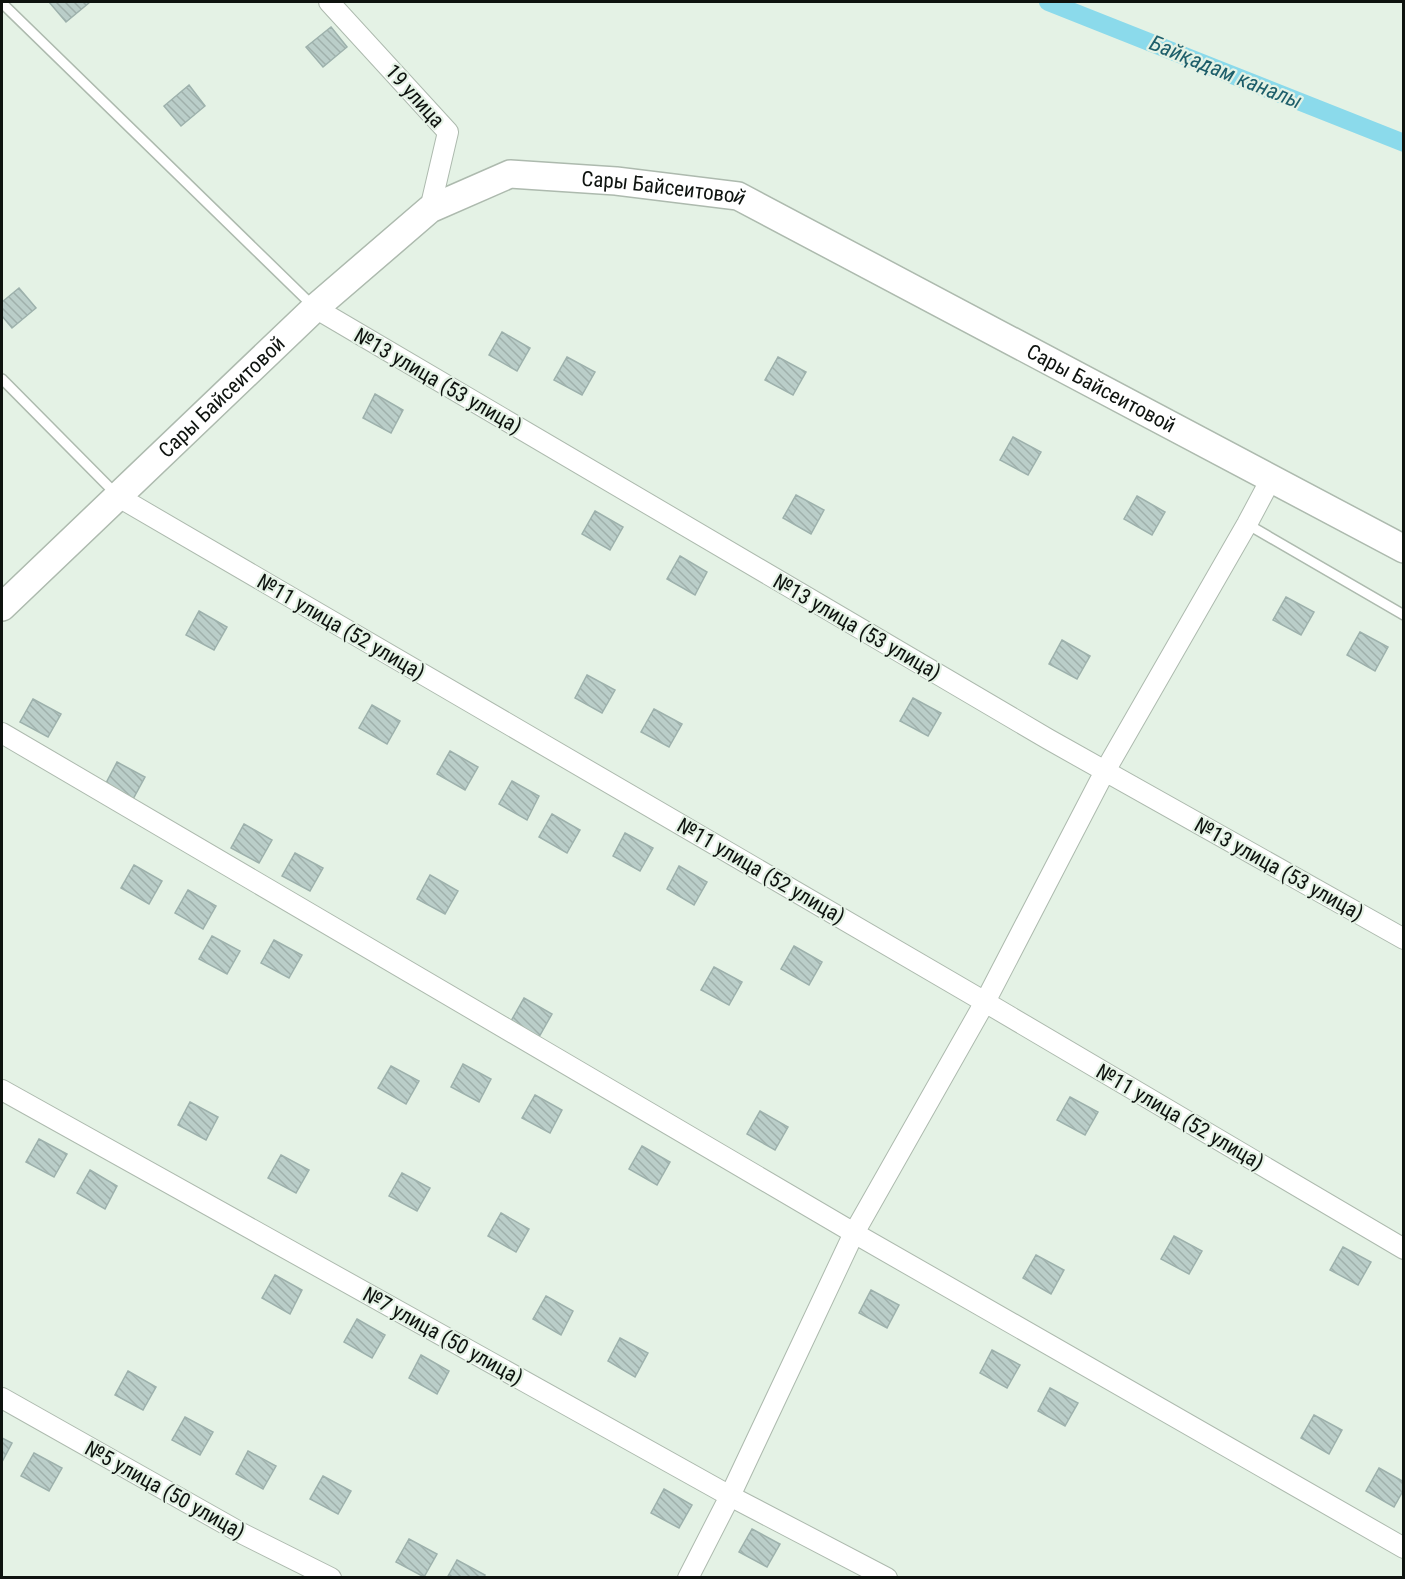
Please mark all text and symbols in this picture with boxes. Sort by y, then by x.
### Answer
water label: Байқадам каналы [1146,30,1306,114]
street label: 19 улица [381,60,449,132]
street label: Сары Байсеитовой [581,167,750,210]
street label: №13 улица (53 улица) [350,323,526,439]
street label: Сары Байсеитовой [154,331,290,463]
street label: Сары Байсеитовой [1023,339,1180,438]
street label: №11 улица (52 улица) [253,569,429,685]
street label: №13 улица (53 улица) [769,569,945,685]
street label: №11 улица (52 улица) [673,813,849,929]
street label: №13 улица (53 улица) [1190,813,1368,925]
street label: №11 улица (52 улица) [1092,1059,1268,1175]
street label: №7 улица (50 улица) [359,1282,527,1390]
street label: №5 улица (50 улица) [81,1436,249,1544]

